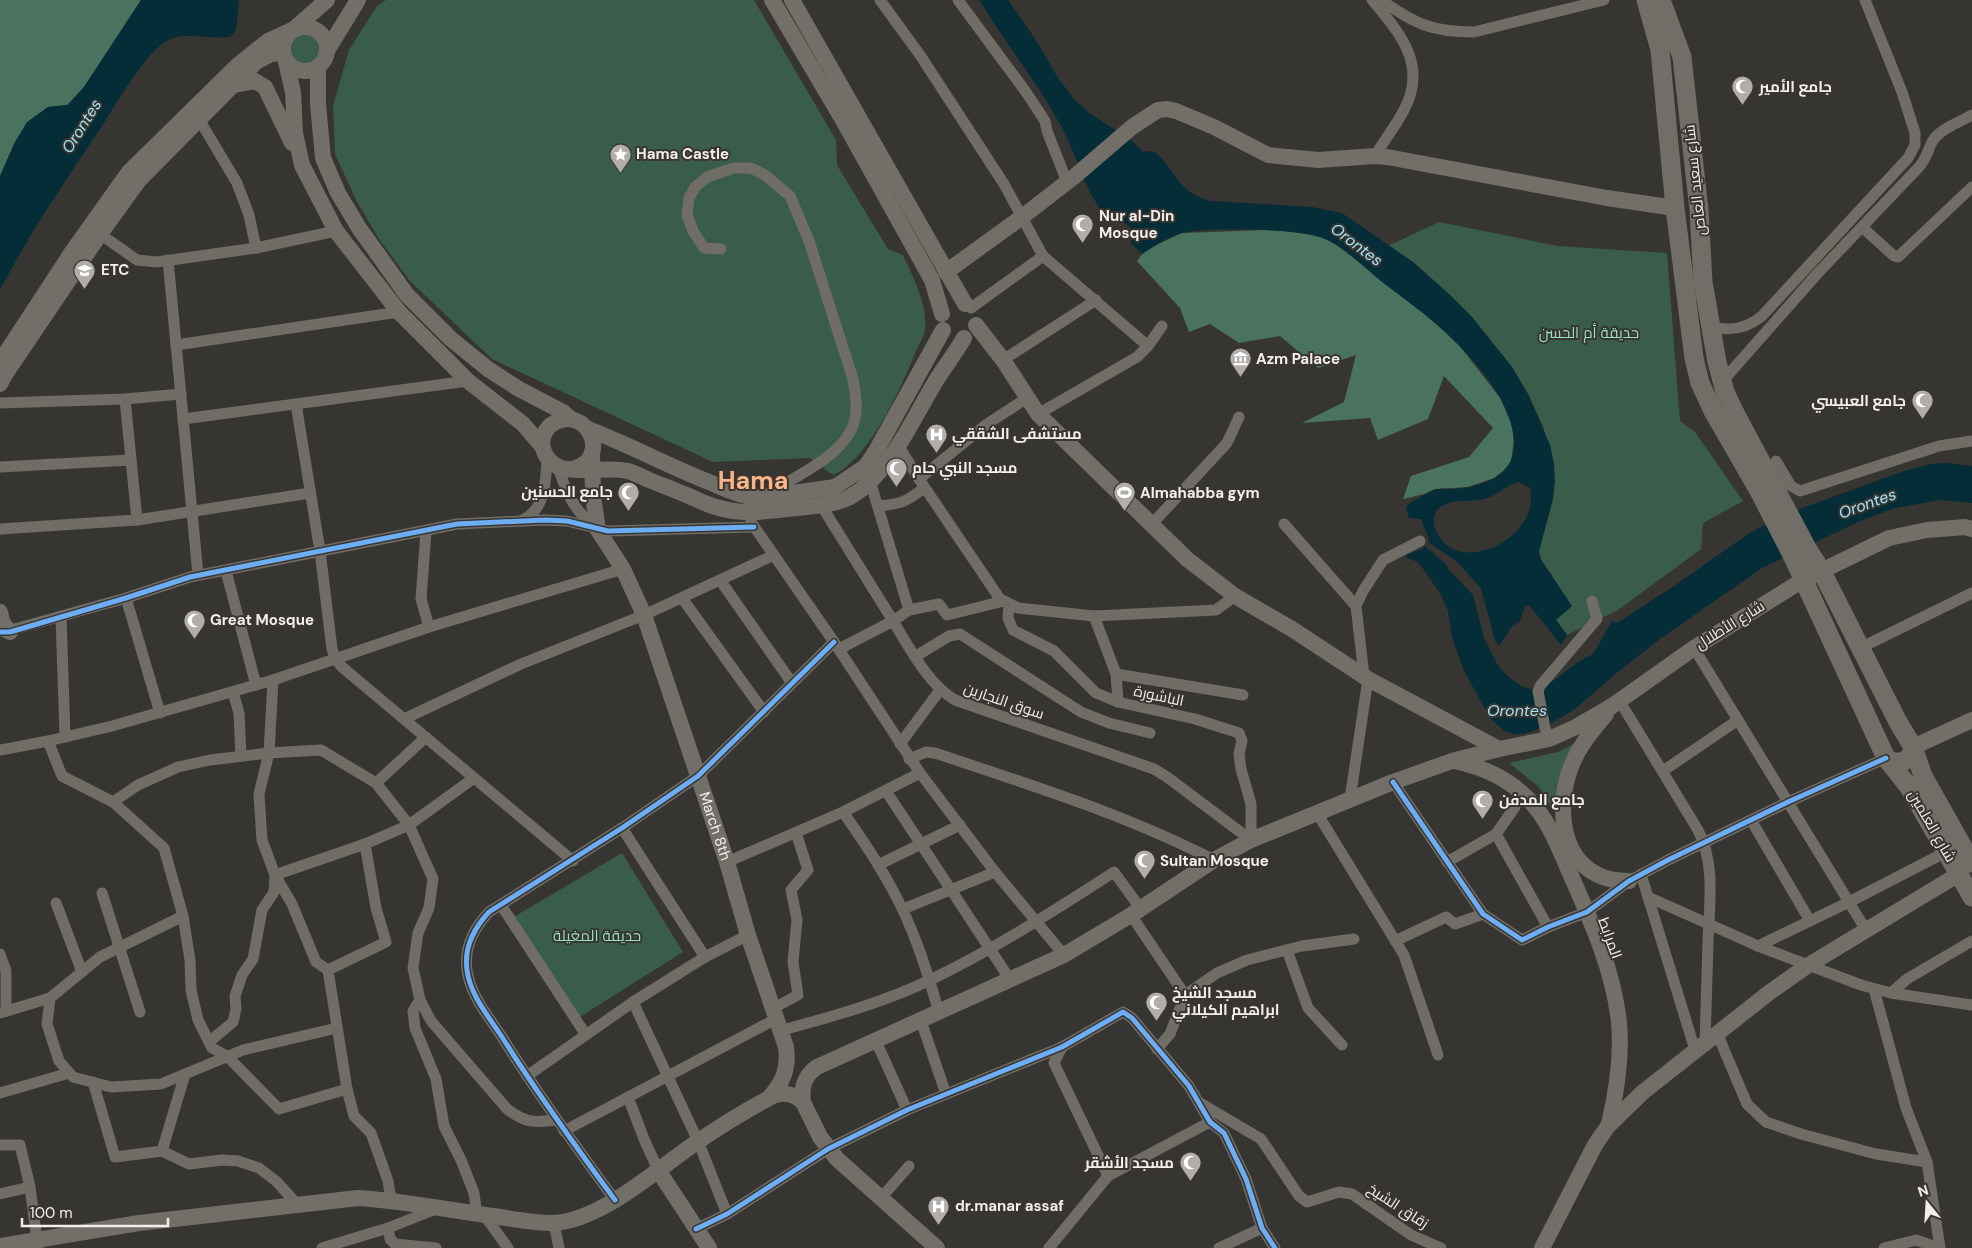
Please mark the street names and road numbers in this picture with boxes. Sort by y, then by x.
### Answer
street label: شارع سعيد العاص [1679,123,1712,236]
street label: شارع الأطلال [1692,596,1769,655]
street label: سوق النجارين [961,678,1047,724]
street label: الباشورة [1132,681,1186,711]
street label: شارع العلمين [1902,786,1961,866]
street label: March 8th [694,789,736,863]
street label: المرابط [1593,914,1627,962]
street label: زقاق الشيخ [1363,1179,1433,1234]

